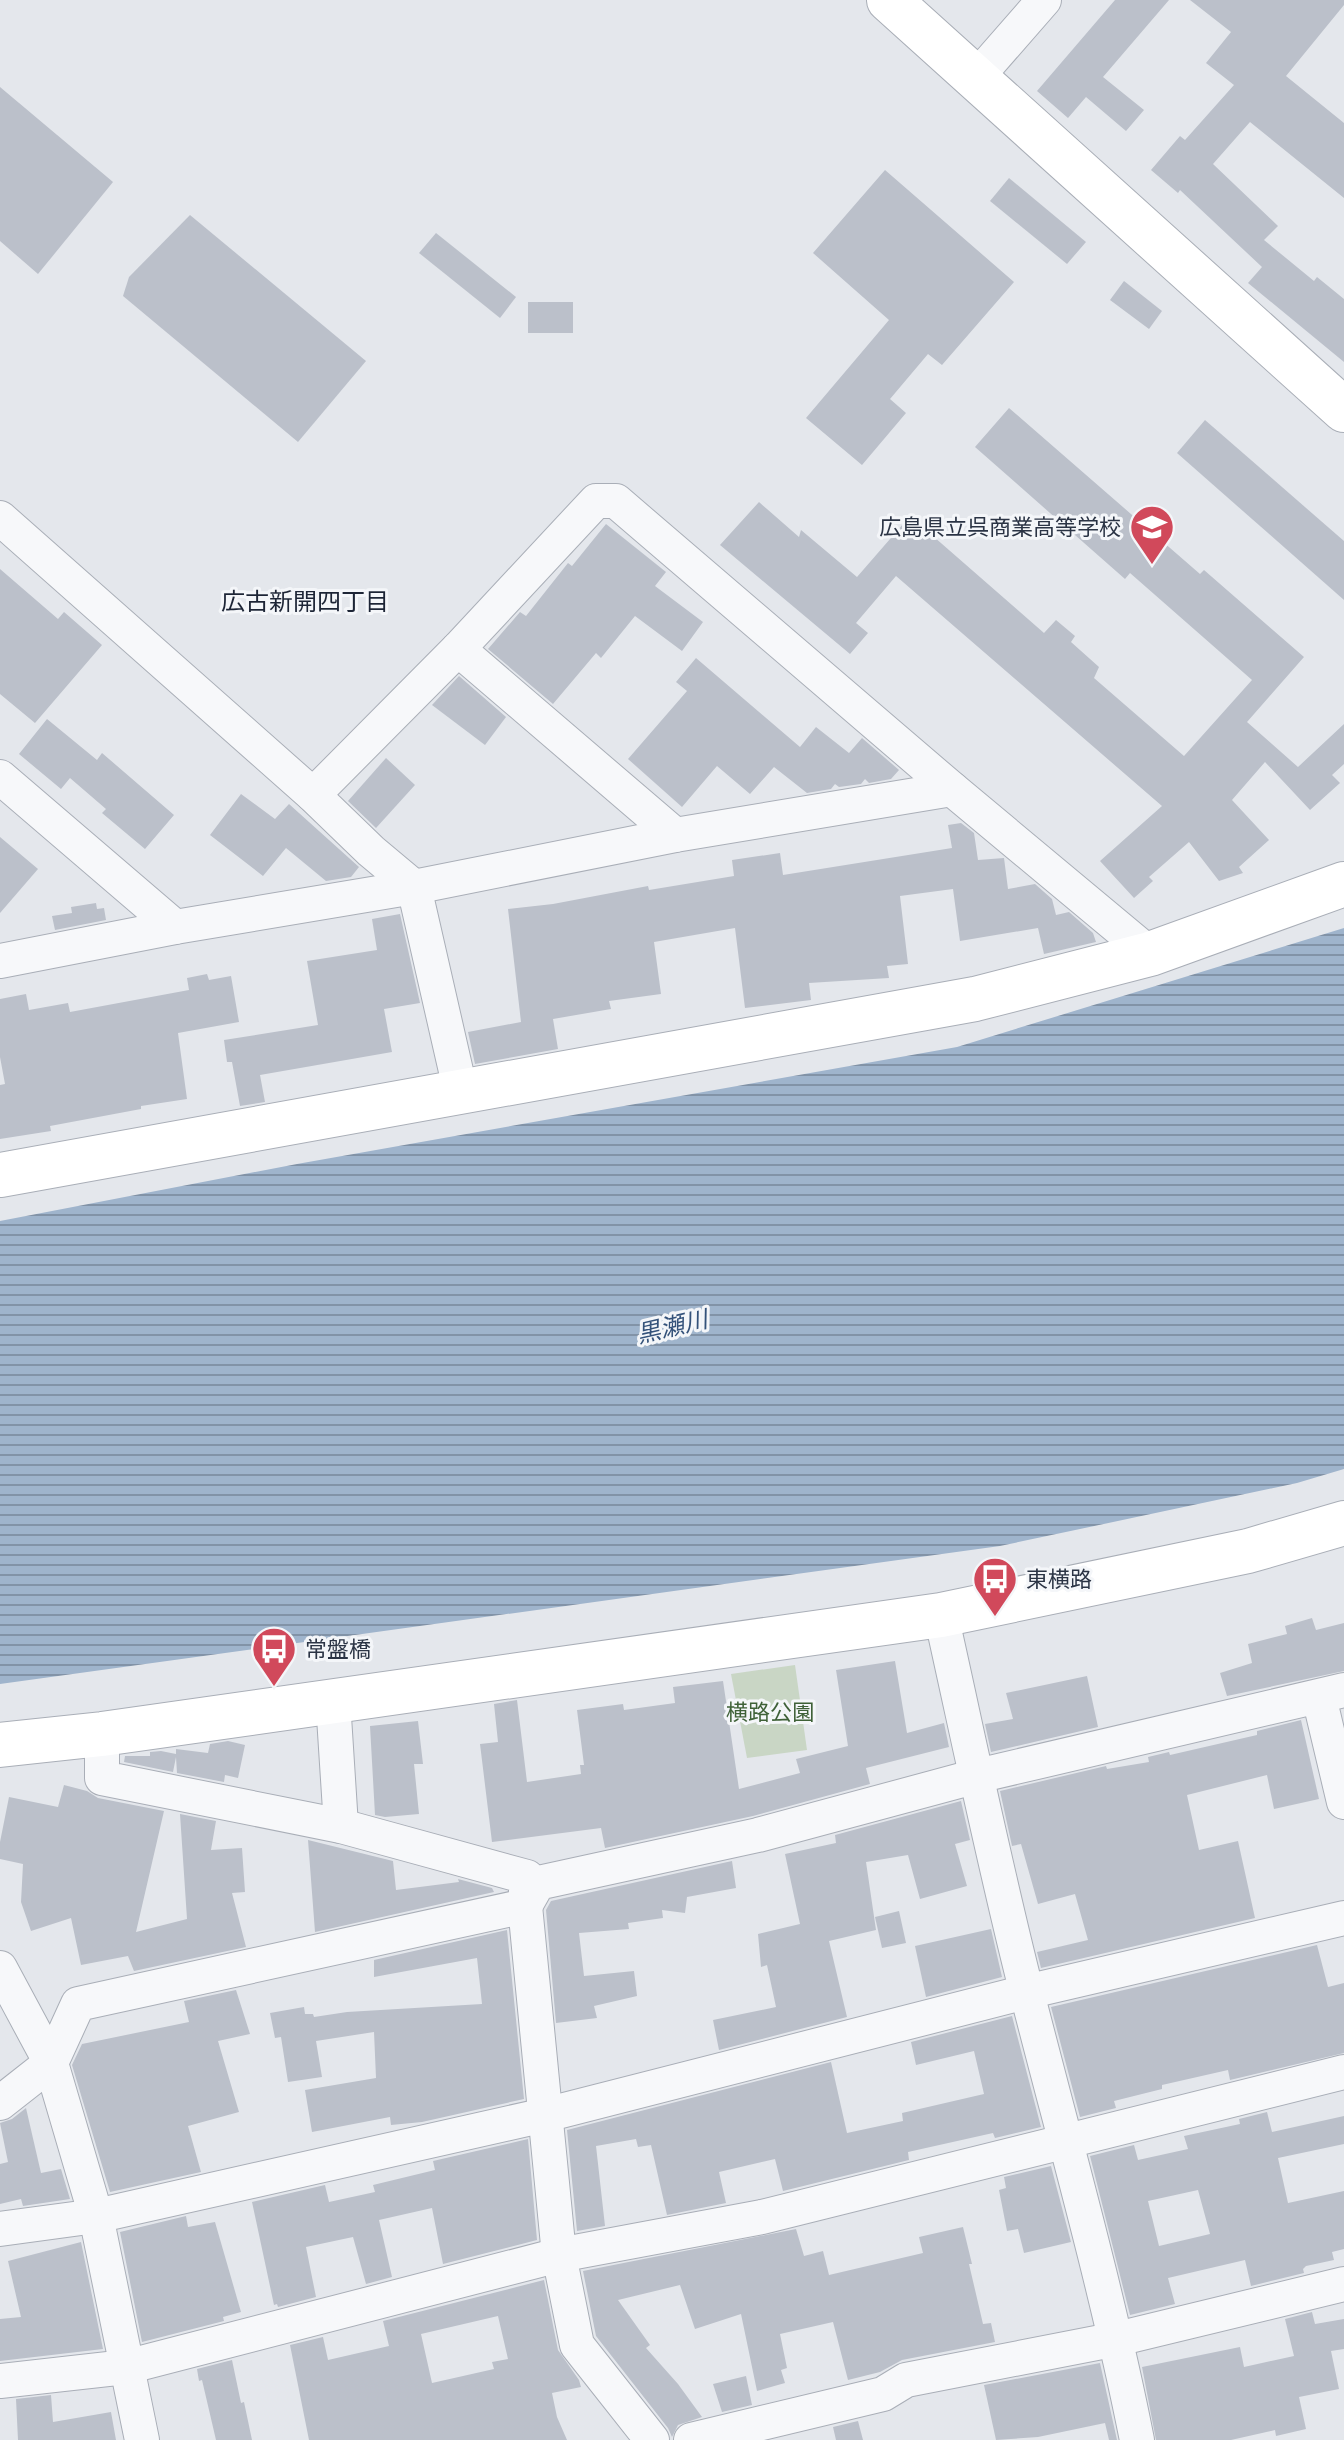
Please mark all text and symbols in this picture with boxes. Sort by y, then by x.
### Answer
school or university icon: 広島県立呉商業高等学校 [1128,503,1176,566]
place label: 広島県立呉商業高等学校 [879,514,1121,540]
district label: 広古新開四丁目 [221,587,389,616]
water label: 黒瀬川 [634,1304,713,1349]
bus stop icon: 東横路 [971,1555,1019,1618]
place label: 東横路 [1026,1566,1092,1592]
bus stop icon: 常盤橋 [250,1625,298,1688]
place label: 常盤橋 [305,1636,371,1662]
park label: 横路公園 [726,1699,814,1725]

